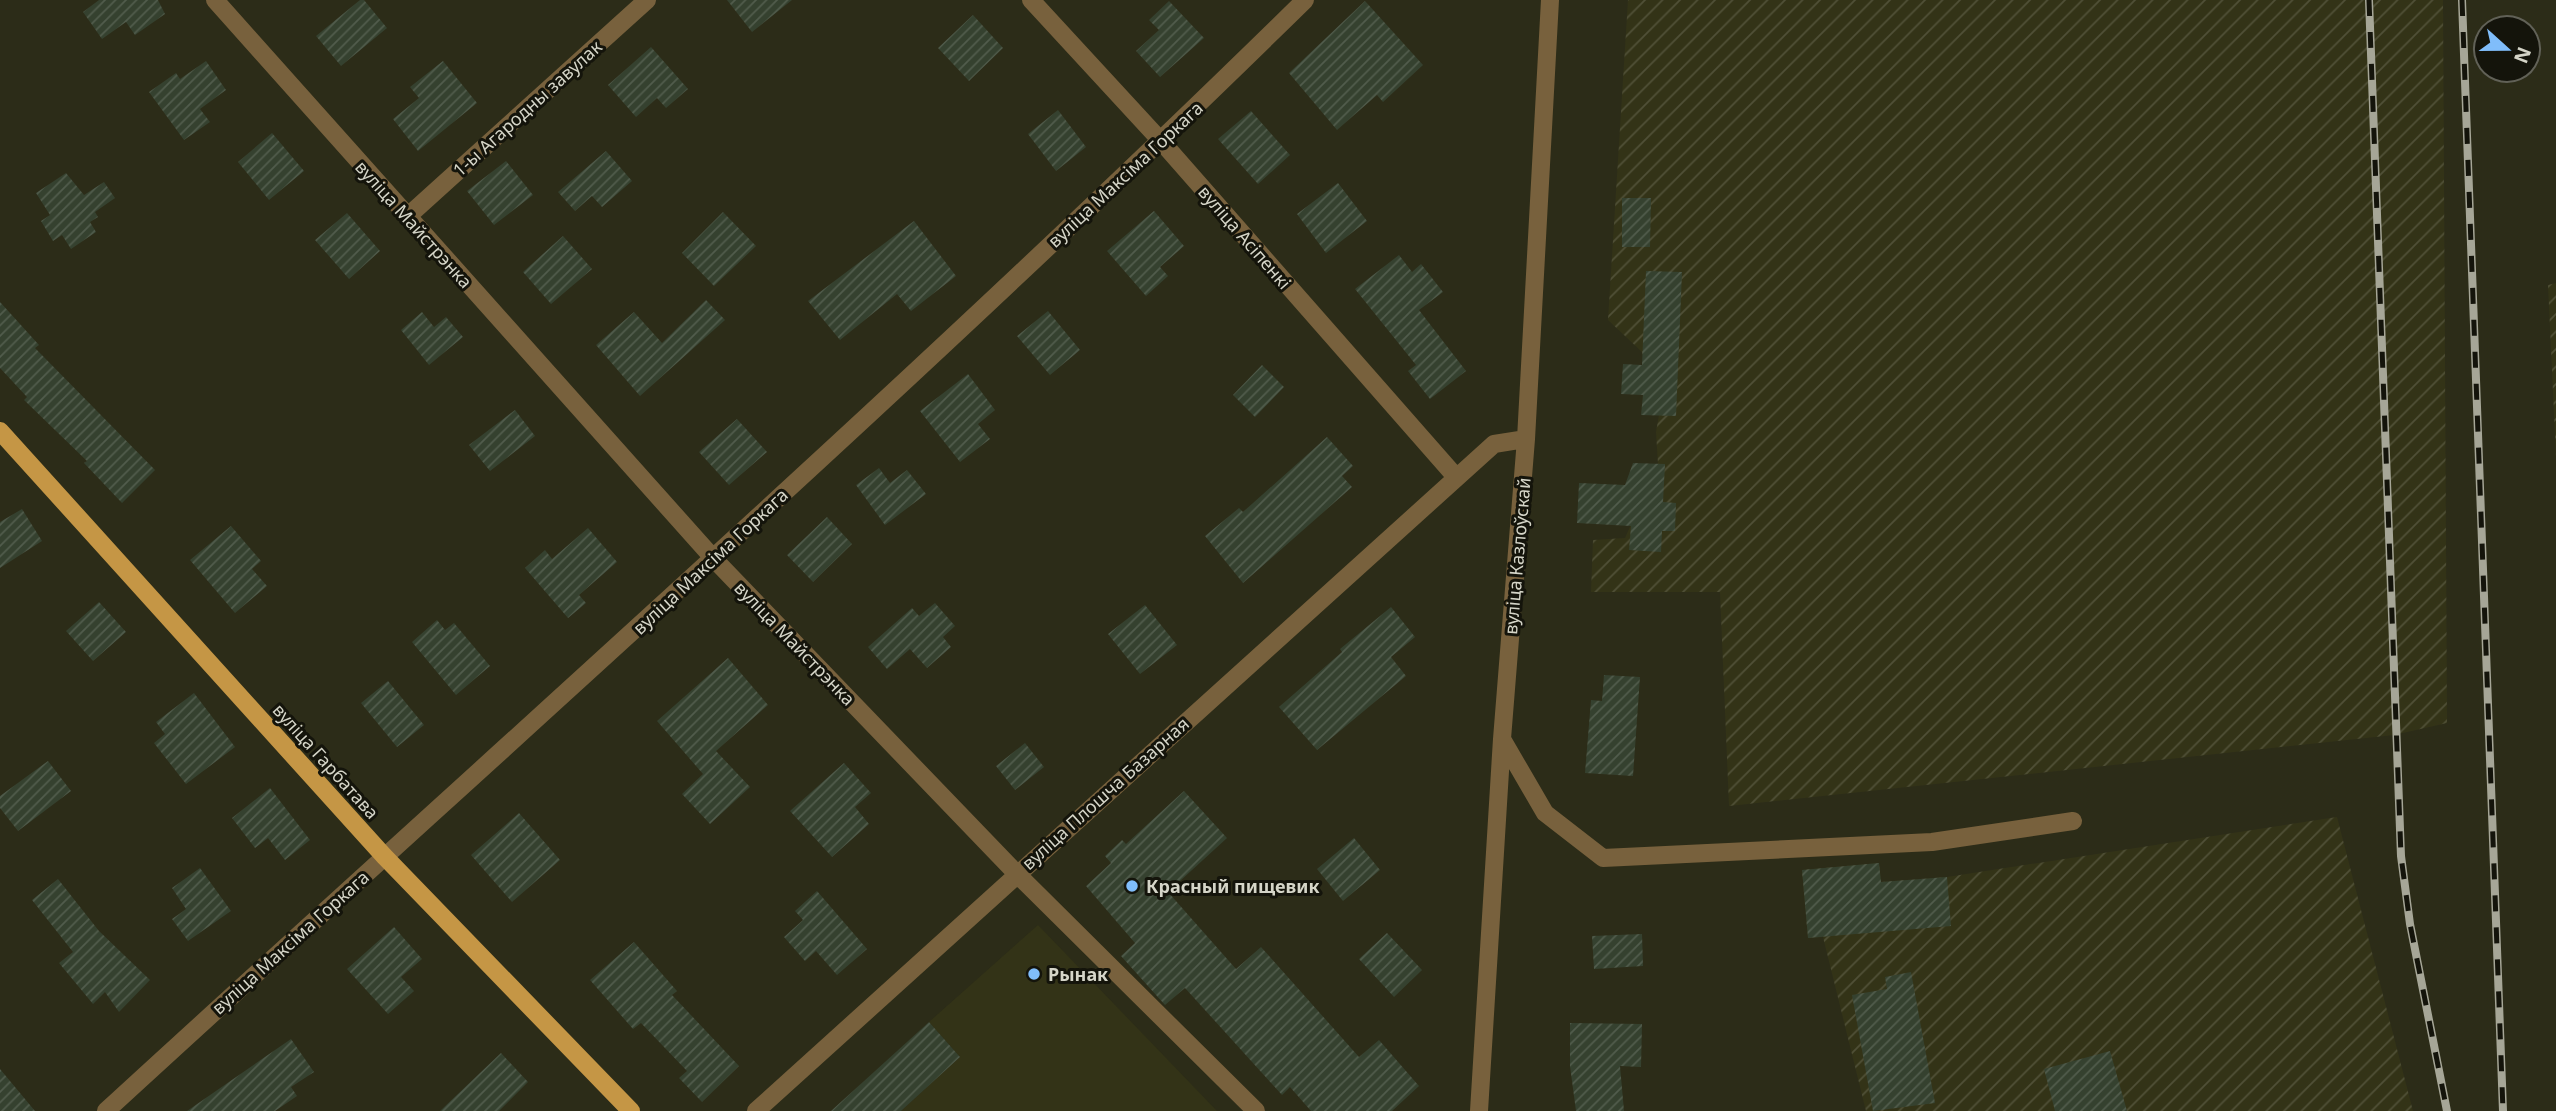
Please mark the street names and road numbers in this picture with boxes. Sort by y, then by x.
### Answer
street label: 1-ы Агародны завулак [447,34,607,181]
street label: вуліца Максіма Горкага [1042,96,1208,252]
street label: вуліца Майстрэнка [350,155,478,293]
street label: вуліца Асіпенкі [1193,180,1297,294]
street label: вуліца Казлоўскай [1498,476,1536,636]
street label: вуліца Максіма Горкага [627,483,793,639]
street label: вуліца Майстрэнка [729,576,861,710]
street label: вуліца Гарбатава [268,698,384,824]
street label: вуліца Плошча Базарная [1016,711,1194,875]
street label: вуліца Максіма Горкага [206,865,374,1019]

